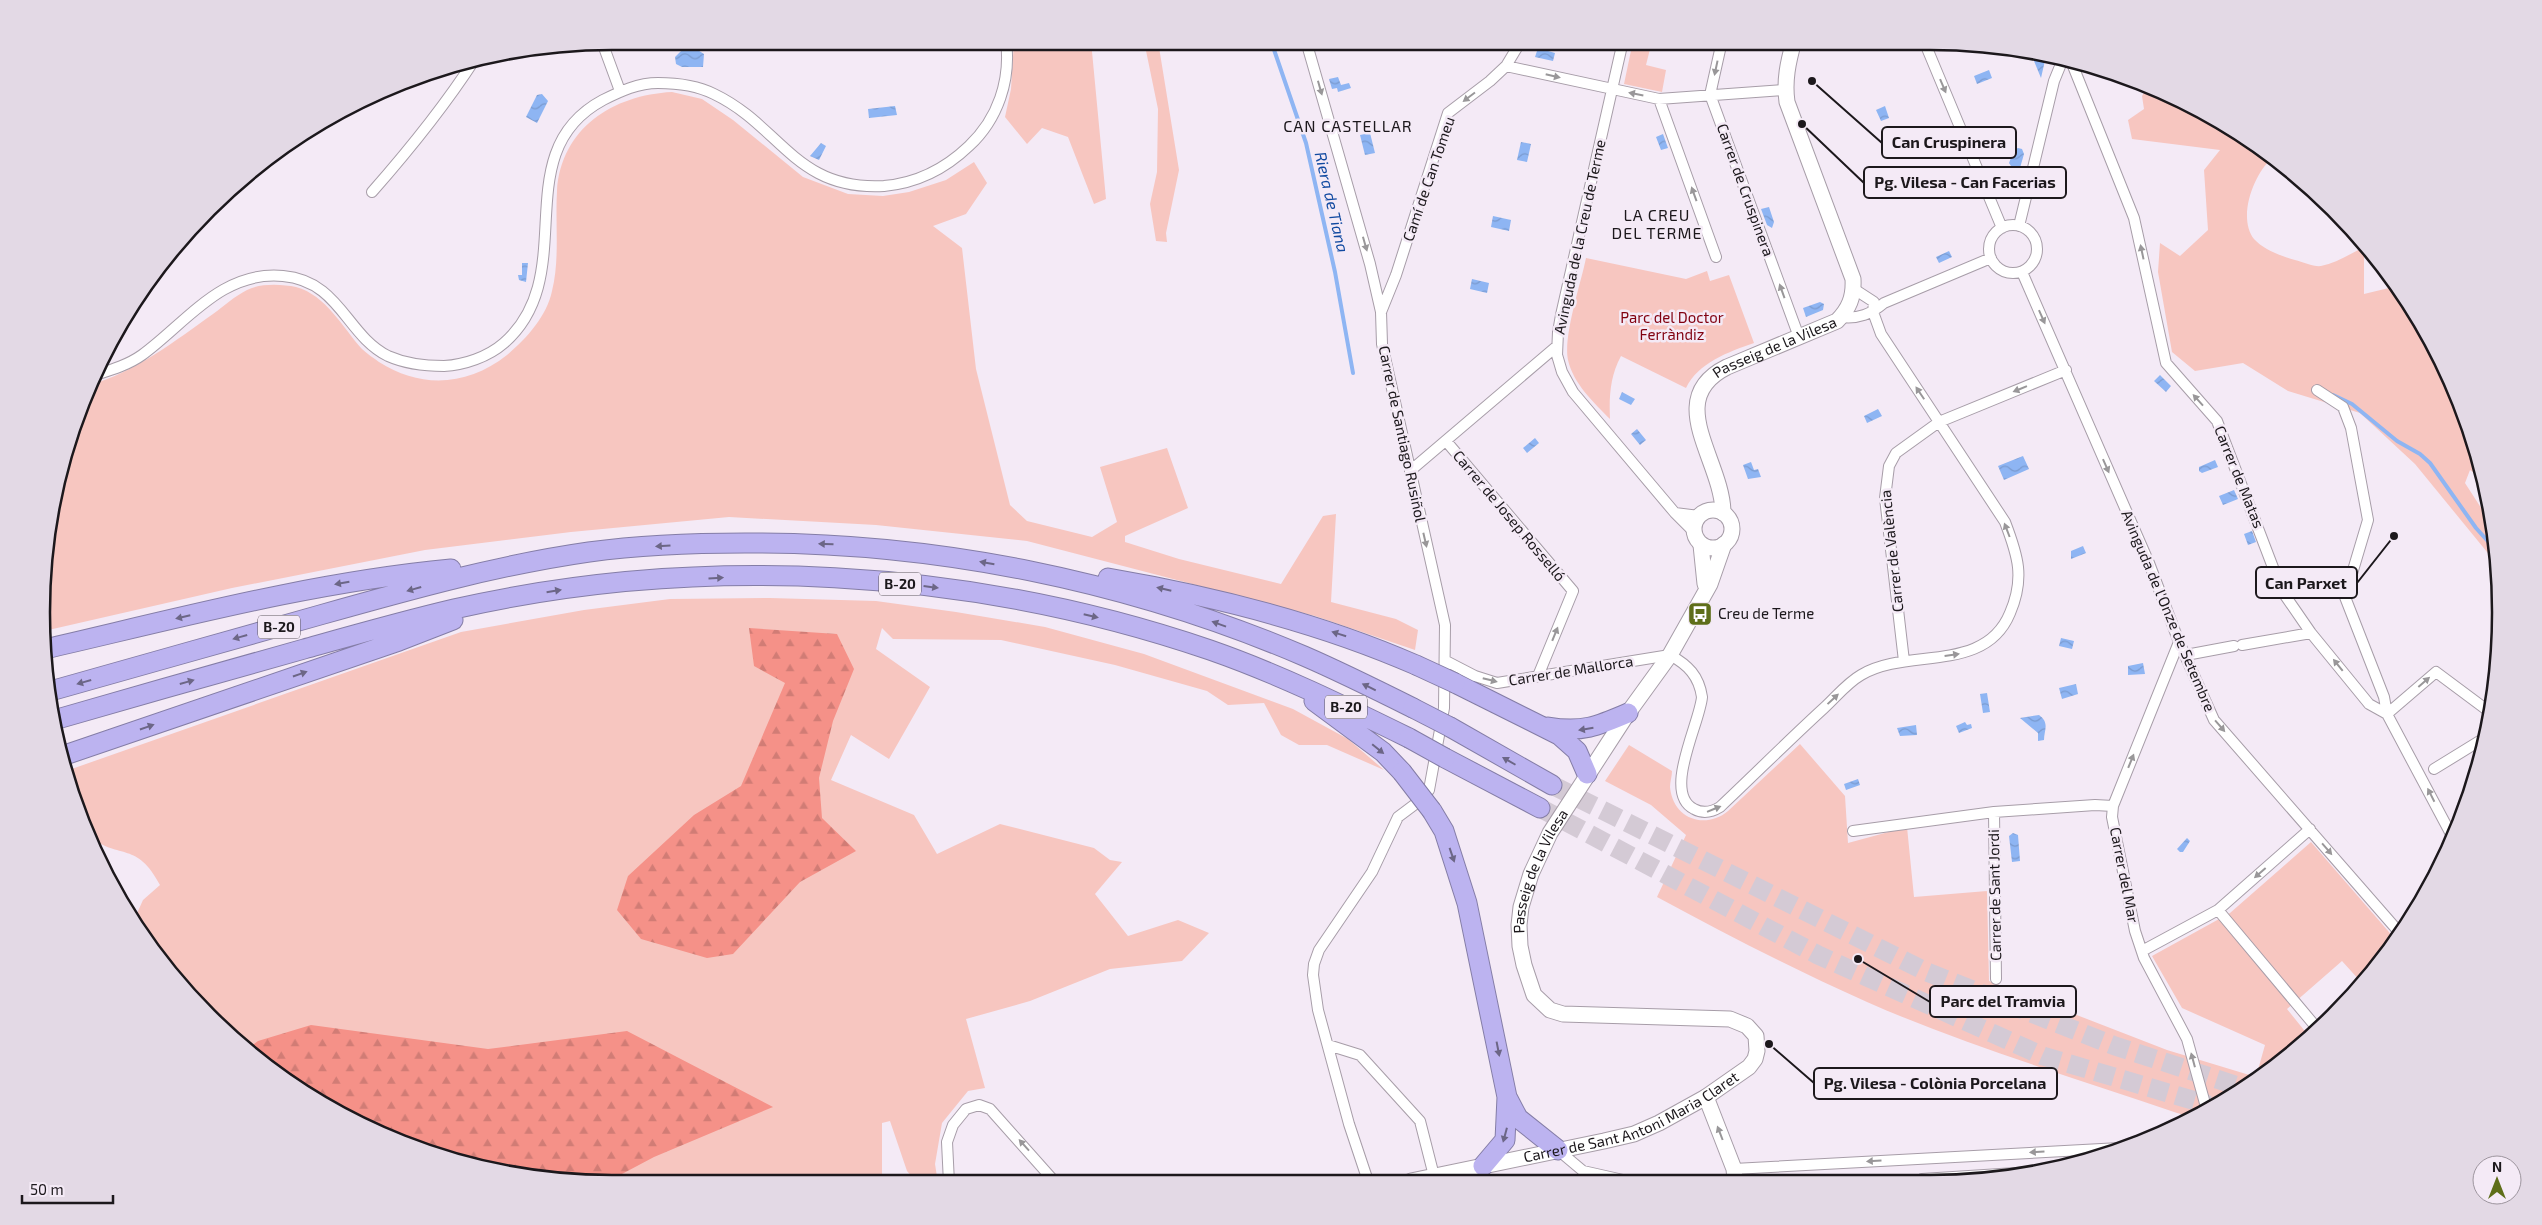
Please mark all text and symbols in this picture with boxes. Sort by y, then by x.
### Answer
one-way arrow [1712,60,1720,76]
one-way arrow [1546,72,1561,80]
one-way arrow [1939,79,1947,93]
one-way arrow [1317,81,1325,96]
one-way arrow [1627,90,1643,98]
one-way arrow [1463,92,1476,103]
street label: Camí de Can Tomeu [1398,114,1458,243]
district label: CAN CASTELLAR [1283,116,1413,135]
street label: Carrer de Cruspinera [1714,121,1778,258]
callout: Can Cruspinera [1882,127,2016,158]
text: Can Cruspinera [1892,132,2006,151]
street label: Avinguda de la Creu de Terme [1550,138,1608,336]
water label: Riera de Tiana [1312,150,1353,254]
callout: Pg. Vilesa - Can Facerias [1864,167,2066,198]
text: Pg. Vilesa - Can Facerias [1874,172,2056,191]
one-way arrow [1690,186,1698,201]
district label: LA CREU DEL TERME [1612,205,1702,242]
one-way arrow [1361,237,1369,252]
one-way arrow [2138,245,2146,260]
one-way arrow [1778,284,1785,299]
park label: Parc del Doctor Ferràndiz [1620,308,1724,343]
one-way arrow [2038,310,2046,324]
street label: Passeig de la Vilesa [1709,312,1839,381]
street label: Carrer de Santiago Rusiñol [1375,344,1431,524]
one-way arrow [2013,385,2028,393]
one-way arrow [1915,386,1925,400]
one-way arrow [2193,393,2204,406]
street label: Carrer de Matas [2211,423,2269,530]
street label: Carrer de Josep Rosselló [1450,446,1570,584]
one-way arrow [2103,459,2111,473]
street label: Carrer de València [1876,489,1906,613]
street label: Avinguda de l'Onze de Setembre [2118,507,2220,714]
one-way arrow [2003,523,2011,537]
one-way arrow [1422,533,1430,549]
one-way arrow [817,540,833,548]
one-way arrow [655,542,671,550]
one-way arrow [979,558,995,566]
callout: Can Parxet [2256,567,2357,598]
road number: B-20 [879,572,921,596]
one-way arrow [708,573,724,581]
text: Can Parxet [2265,573,2347,592]
one-way arrow [334,579,350,587]
one-way arrow [923,583,939,591]
one-way arrow [406,585,421,593]
one-way arrow [1157,585,1172,593]
one-way arrow [547,587,563,595]
bus stop icon: Creu de Terme [1687,601,1713,627]
place label: Creu de Terme [1718,604,1814,622]
one-way arrow [1083,612,1098,620]
one-way arrow [176,613,191,621]
road number: B-20 [258,616,300,638]
one-way arrow [1212,620,1227,627]
one-way arrow [1551,626,1559,641]
one-way arrow [1331,630,1346,637]
one-way arrow [233,634,248,642]
street label: Carrer de Mallorca [1507,651,1634,689]
one-way arrow [1945,651,1961,659]
one-way arrow [2332,659,2343,672]
one-way arrow [293,670,308,677]
one-way arrow [1482,676,1497,684]
one-way arrow [2417,677,2430,688]
one-way arrow [76,678,91,686]
one-way arrow [179,678,195,686]
one-way arrow [1362,682,1376,690]
one-way arrow [1827,693,1839,705]
road number: B-20 [1325,696,1367,719]
one-way arrow [2214,720,2226,732]
one-way arrow [140,723,155,731]
one-way arrow [1578,725,1594,733]
one-way arrow [1371,744,1384,755]
one-way arrow [2127,753,2135,768]
one-way arrow [1502,757,1517,765]
one-way arrow [2427,787,2435,802]
street label: Passeig de la Vilesa [1509,805,1571,934]
one-way arrow [1707,805,1722,813]
street label: Carrer del Mar [2107,825,2143,924]
street label: Carrer de Sant Jordi [1984,829,2004,961]
one-way arrow [2321,842,2332,855]
one-way arrow [1449,847,1456,862]
one-way arrow [2255,867,2267,879]
callout: Parc del Tramvia [1930,986,2076,1017]
text: Parc del Tramvia [1941,991,2065,1010]
one-way arrow [1494,1042,1502,1058]
one-way arrow [2188,1052,2196,1067]
street label: Carrer de Sant Antoni Maria Claret [1522,1067,1742,1165]
callout: Pg. Vilesa - Colònia Porcelana [1814,1068,2057,1099]
text: Pg. Vilesa - Colònia Porcelana [1824,1073,2046,1092]
one-way arrow [1716,1125,1724,1140]
one-way arrow [1501,1128,1509,1143]
one-way arrow [1018,1139,1030,1151]
one-way arrow [2028,1148,2044,1156]
north arrow [2472,1155,2522,1205]
one-way arrow [1866,1157,1882,1165]
text: N [2492,1158,2502,1175]
scale bar [22,1172,114,1204]
text: 50 m [30,1180,64,1198]

